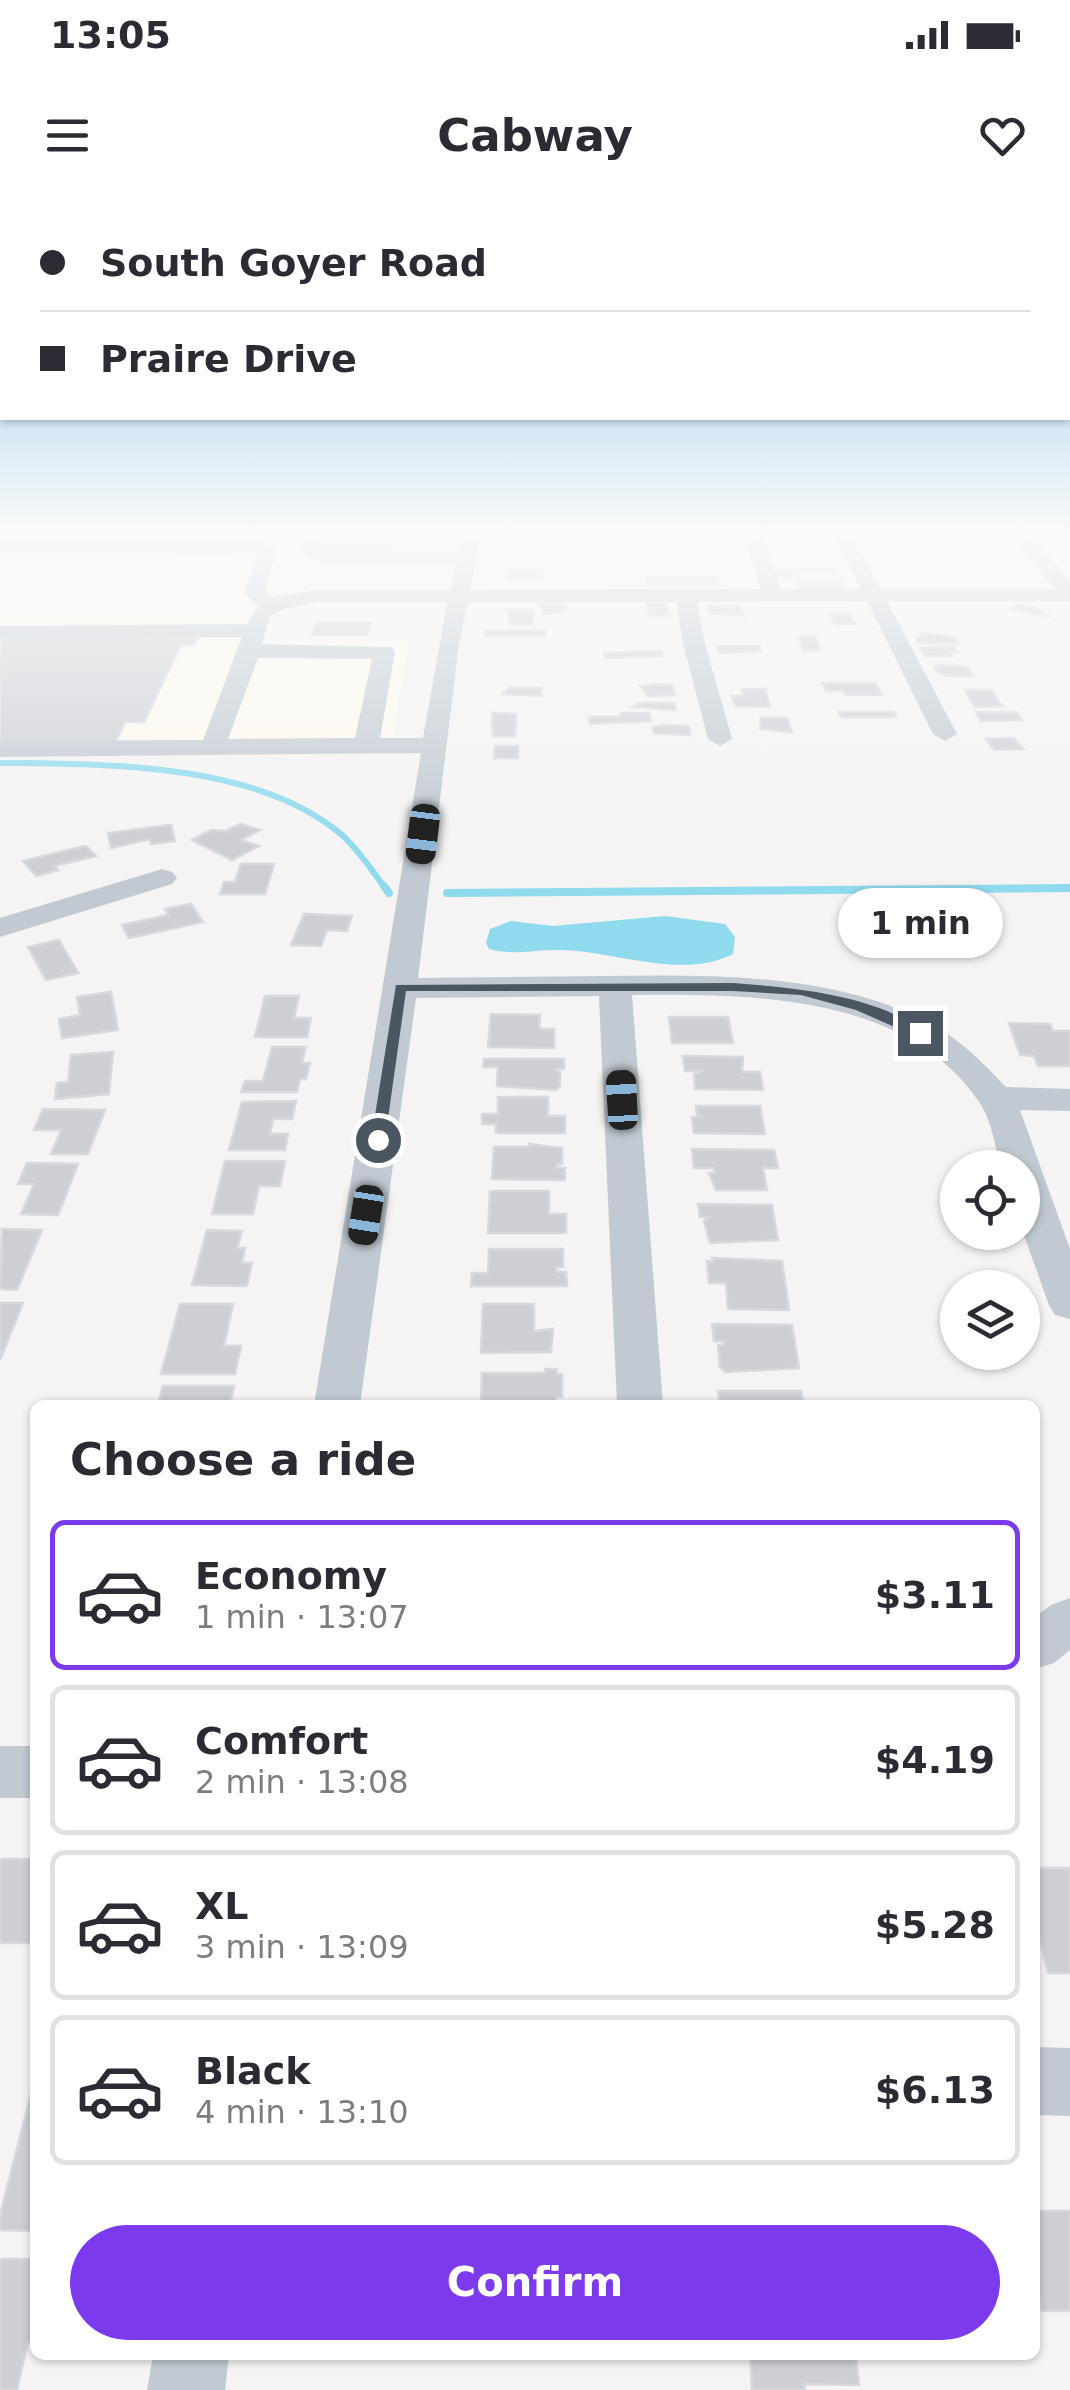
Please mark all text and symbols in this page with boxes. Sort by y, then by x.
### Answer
text: 13:05 [50,13,171,57]
icon: menu [40,108,95,163]
icon: heart [975,108,1030,163]
text: Cabway [437,109,633,162]
text: South Goyer Road [100,241,487,285]
text: Praire Drive [100,337,357,381]
car [404,802,442,866]
callout: 1 min [838,888,1002,958]
text: 1 min [870,904,971,942]
route end [898,1011,943,1056]
car [605,1069,639,1131]
route start [356,1118,401,1163]
map controls [940,1150,1040,1370]
button: locate [940,1150,1040,1250]
car [346,1183,386,1247]
button: layers [940,1270,1040,1370]
text: Choose a ride [70,1433,416,1486]
icon: car [75,1550,165,1640]
text: Economy [195,1554,387,1598]
text: $3.11 [875,1573,995,1617]
text: 1 min · 13:07 [195,1598,409,1636]
icon: car [75,1715,165,1805]
text: Comfort [195,1719,368,1763]
text: $4.19 [875,1738,995,1782]
text: 2 min · 13:08 [195,1763,409,1801]
icon: car [75,1880,165,1970]
text: XL [195,1884,249,1928]
text: $5.28 [875,1903,995,1947]
text: 3 min · 13:09 [195,1928,409,1966]
icon: car [75,2045,165,2135]
text: Black [195,2049,310,2093]
text: $6.13 [875,2068,995,2112]
text: 4 min · 13:10 [195,2093,409,2131]
button: Confirm [70,2225,1000,2340]

